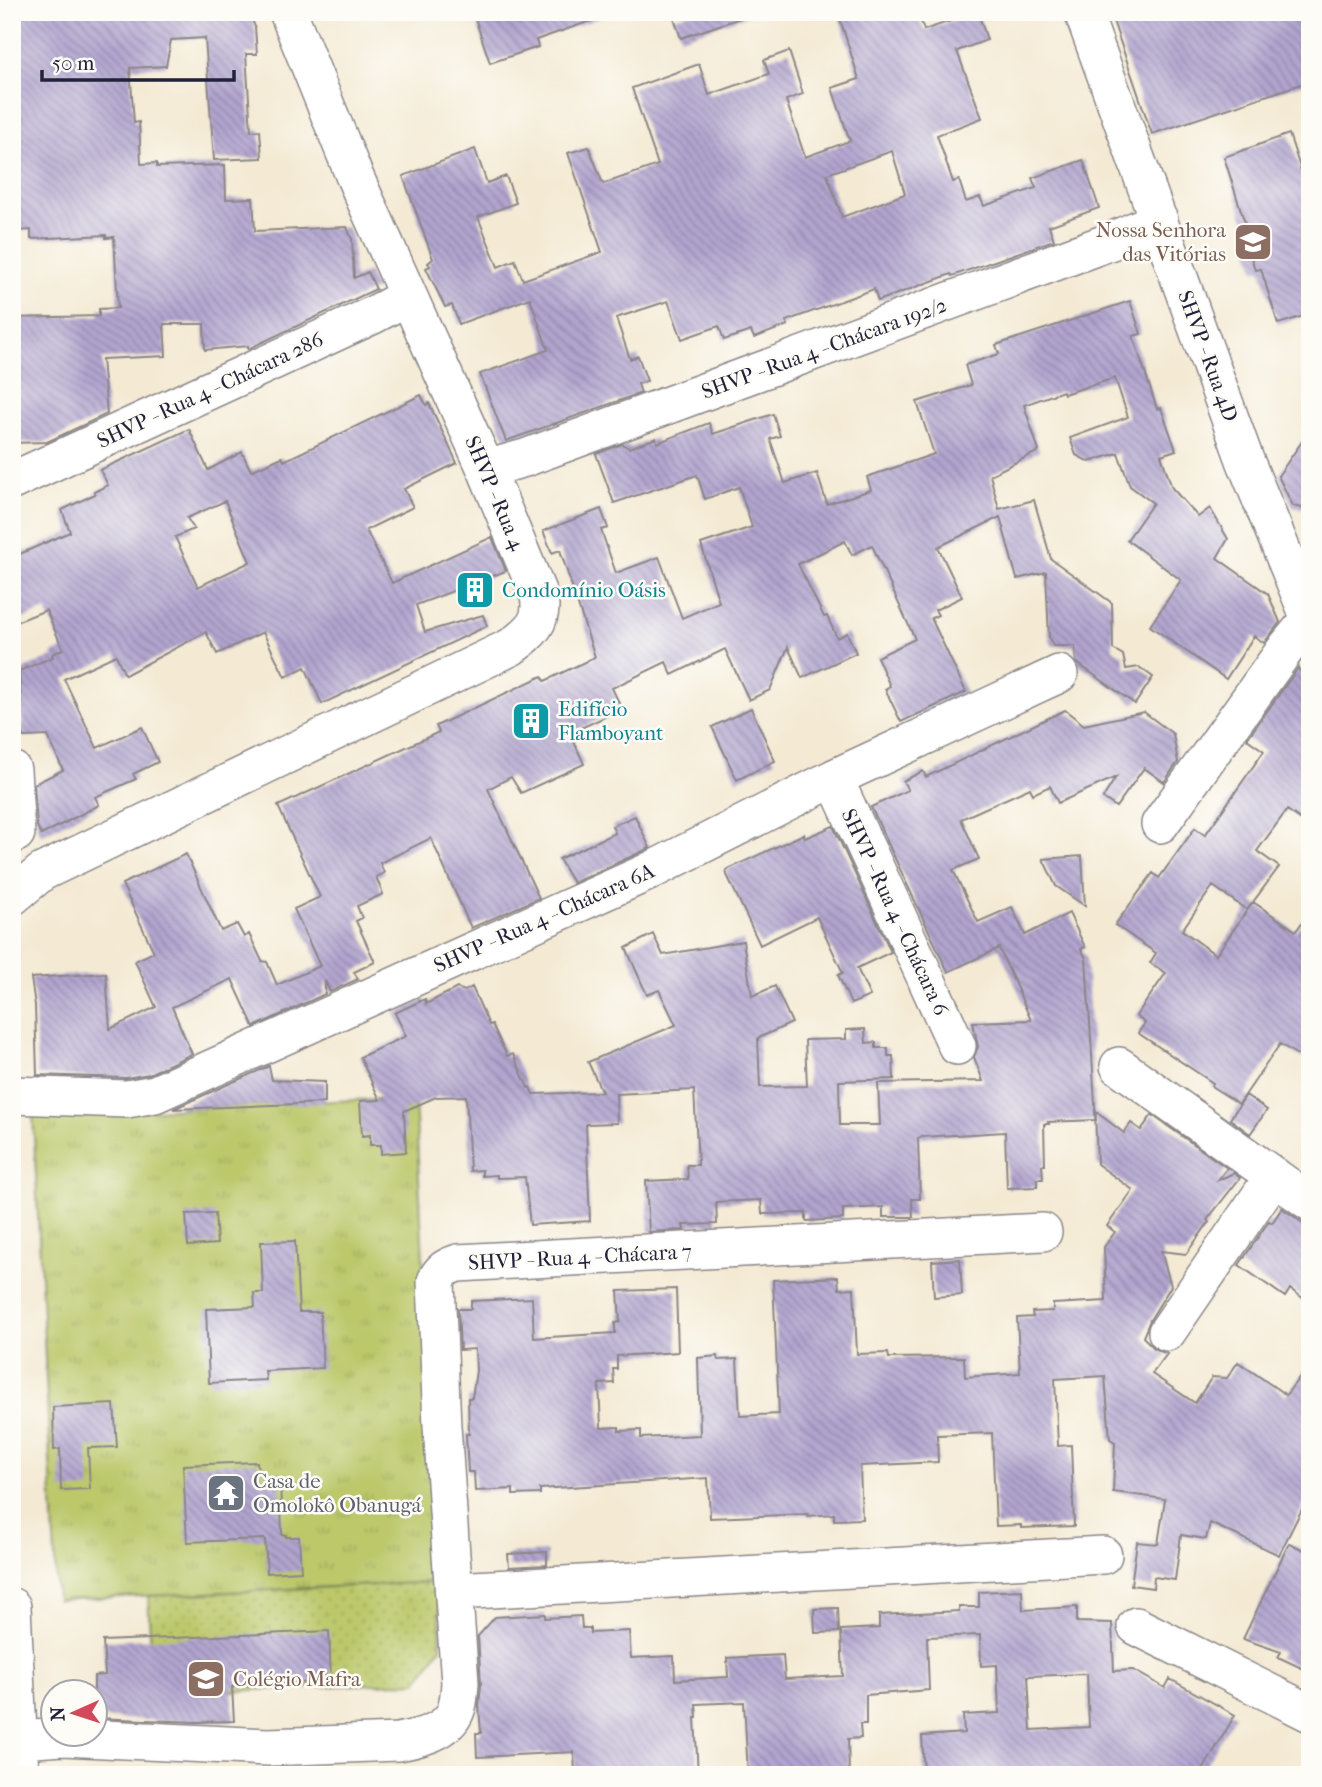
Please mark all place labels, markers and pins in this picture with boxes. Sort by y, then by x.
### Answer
place label: Nossa Senhora das Vitórias [1096,218,1226,266]
school or university icon: Nossa Senhora das Vitórias [1232,221,1274,263]
building icon: Condomínio Oásis [454,569,496,611]
place label: Condomínio Oásis [502,578,666,602]
place label: Edifício Flamboyant [558,697,664,745]
building icon: Edifício Flamboyant [510,700,552,742]
place label: Casa de Omolokô Obanugá [253,1469,422,1517]
temple icon: Casa de Omolokô Obanugá [205,1472,247,1514]
school or university icon: Colégio Mafra [185,1658,227,1700]
place label: Colégio Mafra [233,1667,361,1691]

